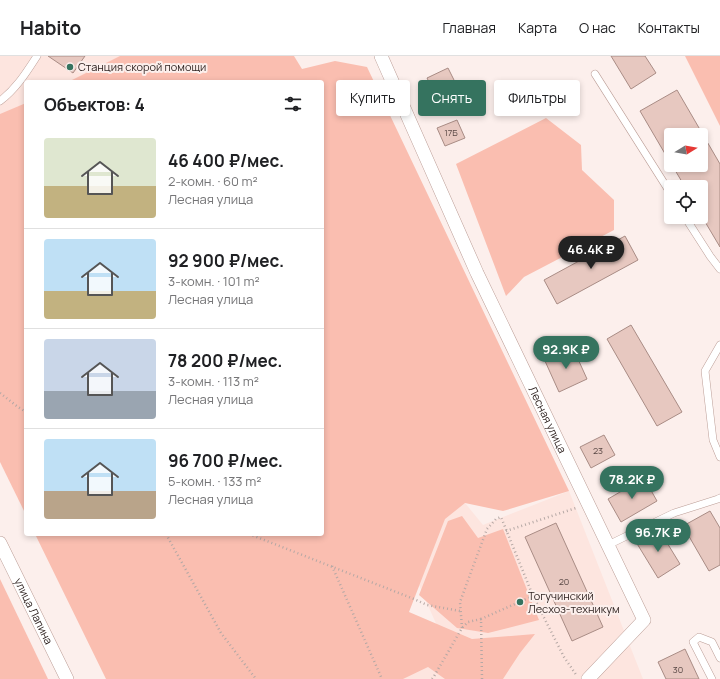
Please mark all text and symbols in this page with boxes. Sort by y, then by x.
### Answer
text: Habito [20,15,81,41]
text: Главная [443,18,496,37]
text: Карта [518,18,557,37]
text: О нас [579,18,616,37]
text: Контакты [638,18,700,37]
place label: Станция скорой помощи [78,59,206,74]
marker: Станция скорой помощи [65,62,75,72]
chip: Купить [336,80,410,116]
chip: Снять [418,80,486,116]
chip: Фильтры [494,80,580,116]
text: Объектов: 4 [44,93,145,116]
icon: filters [282,93,304,115]
house number: 17Б [444,126,458,139]
north arrow [664,128,708,172]
map controls [664,128,708,224]
text: 46 400 ₽/мес. [168,149,284,172]
icon: home [76,154,124,202]
text: 2-комн. · 60 m² [168,172,258,190]
button: locate [664,180,708,224]
text: Лесная улица [168,190,253,208]
pin: 46.4K ₽ [554,236,628,270]
text: 46.4K ₽ [567,240,615,258]
text: 92 900 ₽/мес. [168,249,284,272]
icon: home [76,255,124,303]
text: 3-комн. · 101 m² [168,272,260,290]
text: Лесная улица [168,290,253,308]
pin: 92.9K ₽ [529,336,603,370]
text: 92.9K ₽ [542,340,590,358]
text: 78 200 ₽/мес. [168,349,282,372]
icon: home [76,355,124,403]
text: 3-комн. · 113 m² [168,372,259,390]
street label: Лесная улица [526,384,570,455]
text: Лесная улица [168,390,253,408]
house number: 23 [593,444,603,457]
text: 96 700 ₽/мес. [168,449,283,472]
icon: home [76,455,124,503]
pin: 78.2K ₽ [595,466,669,500]
text: 78.2K ₽ [609,470,655,488]
text: 5-комн. · 133 m² [168,472,261,490]
text: Лесная улица [168,490,253,508]
pin: 96.7K ₽ [621,519,695,553]
text: 96.7K ₽ [635,523,681,541]
street label: улица Лапина [11,575,57,647]
house number: 20 [559,575,569,588]
place label: Тогучинский Лесхоз-техникум [528,588,620,616]
marker: Тогучинский Лесхоз-техникум [515,597,525,607]
house number: 30 [673,663,683,676]

